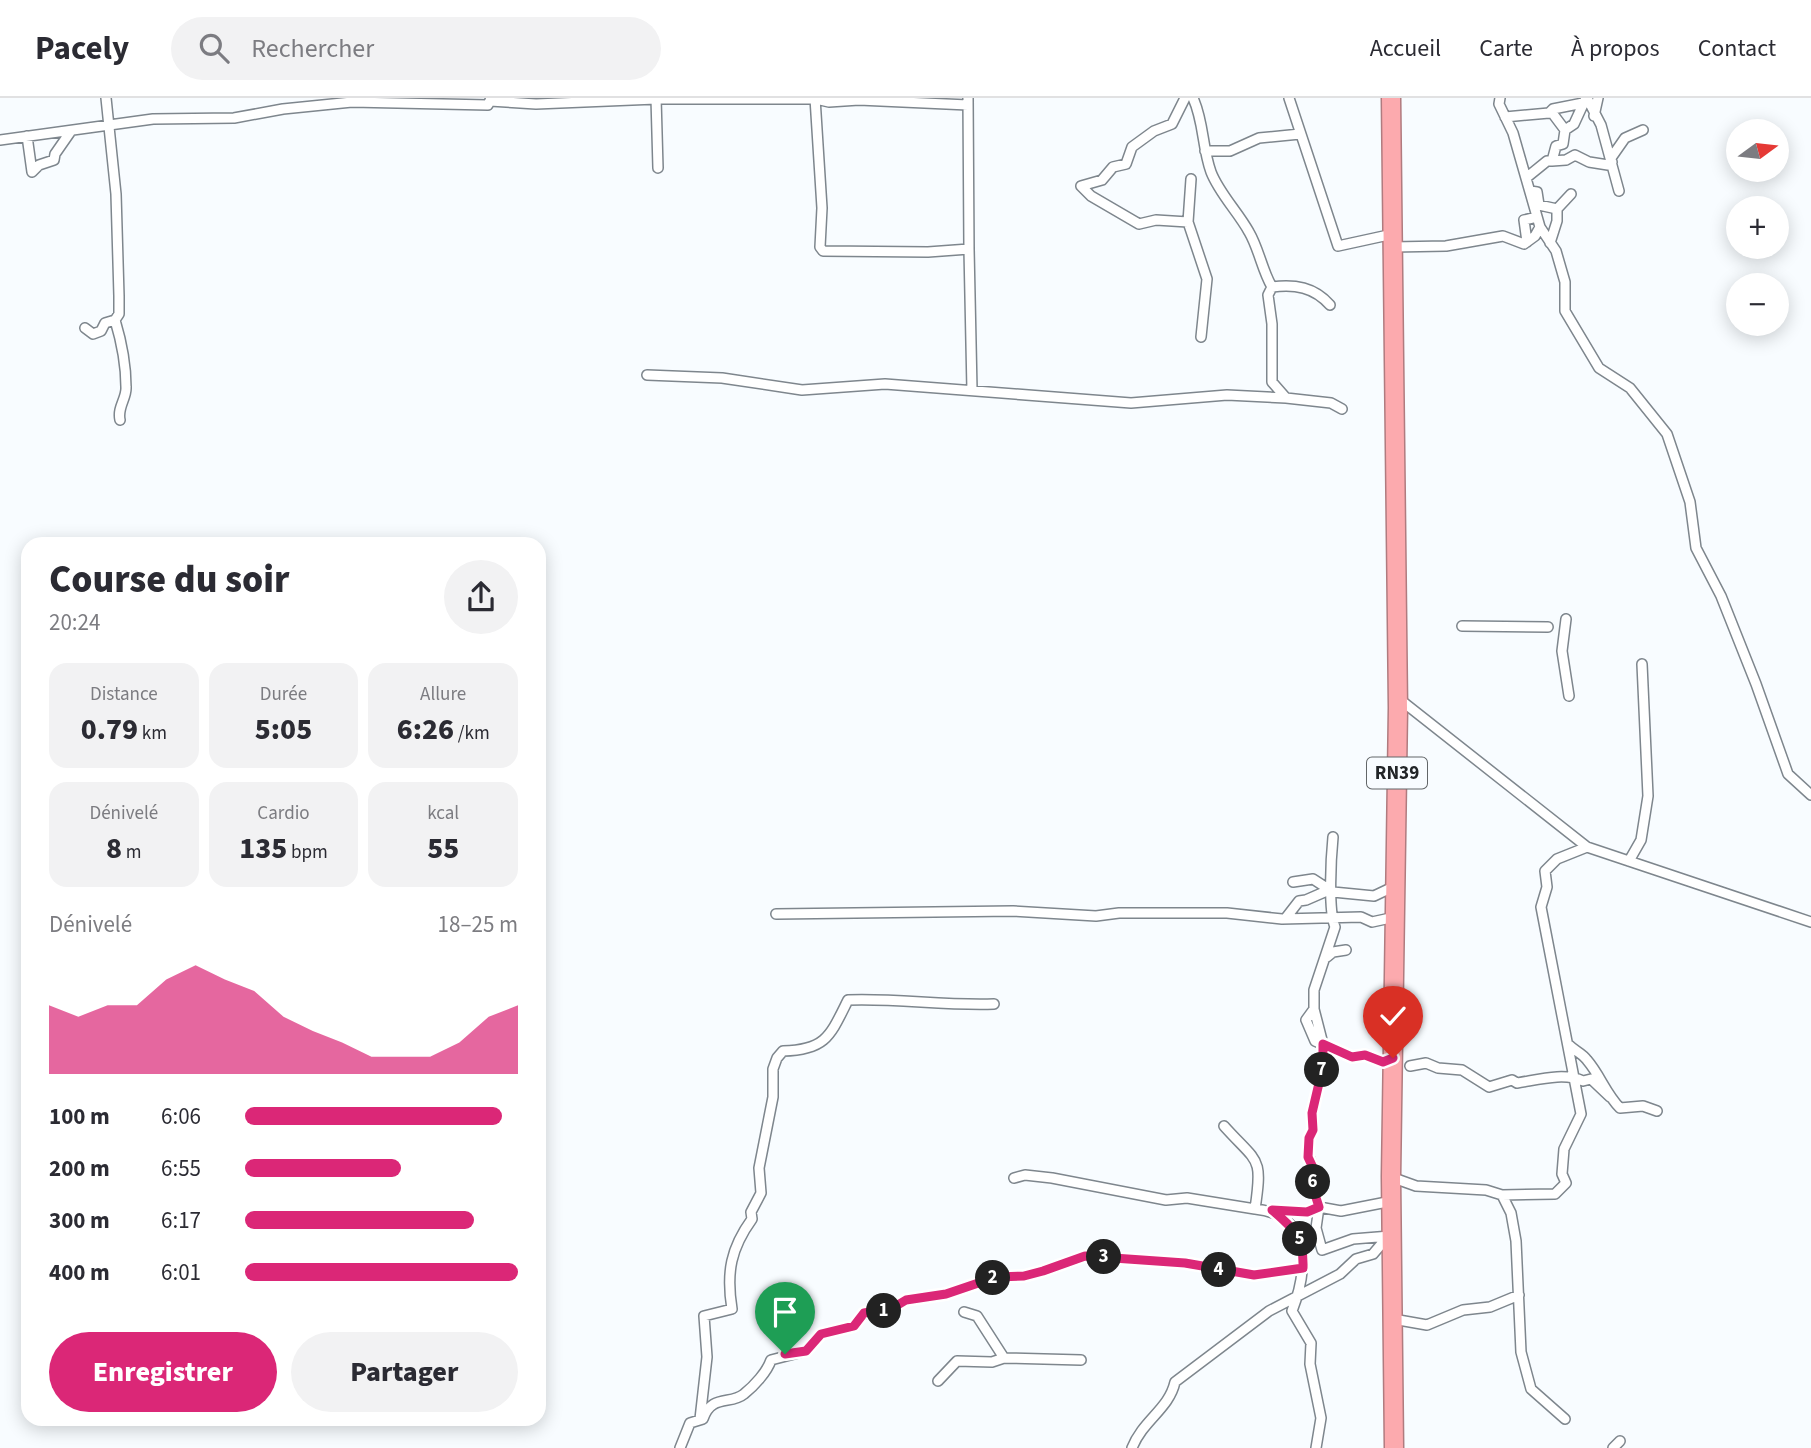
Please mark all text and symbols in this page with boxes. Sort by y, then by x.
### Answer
search box [171,17,661,80]
text: Pacely [35,25,129,72]
icon: search [195,29,233,67]
text: Rechercher [251,30,374,67]
text: Accueil [1370,31,1441,66]
text: Carte [1479,31,1533,66]
text: À propos [1571,31,1660,66]
text: Contact [1698,31,1776,66]
north arrow [1726,119,1788,182]
map controls [1726,119,1789,336]
button: + [1726,196,1789,259]
button: − [1726,273,1789,336]
text: Course du soir [49,553,289,607]
button: share [444,560,518,634]
text: 20:24 [49,606,100,639]
text: Distance [90,681,158,708]
text: Durée [260,681,307,708]
text: Allure [420,681,466,708]
text: 0.79 [81,708,138,751]
text: 5:05 [255,708,312,751]
text: 6:26 [397,708,454,751]
text: km [138,720,167,747]
text: /km [454,720,490,747]
road number: RN39 [1367,758,1427,788]
text: Dénivelé [89,800,158,827]
text: Cardio [257,800,310,827]
text: kcal [427,800,459,827]
text: 8 [106,827,122,870]
text: 135 [239,827,287,870]
text: 55 [427,827,459,870]
text: m [122,839,142,866]
text: bpm [287,839,328,866]
text: Dénivelé [49,908,132,941]
text: 18–25 m [438,908,518,941]
pin [1363,986,1423,1058]
icon: check [1374,997,1412,1035]
pin: 7 [1304,1052,1340,1088]
text: 7 [1316,1056,1327,1083]
text: 100 m [49,1100,110,1133]
text: 6:06 [161,1100,201,1133]
text: 200 m [49,1152,110,1185]
text: 6:55 [161,1152,201,1185]
pin: 6 [1296,1164,1330,1200]
text: 6 [1307,1168,1318,1195]
text: 300 m [49,1204,110,1237]
text: 6:17 [161,1204,201,1237]
pin: 5 [1282,1222,1318,1256]
text: 5 [1294,1225,1305,1252]
pin: 3 [1086,1240,1122,1274]
text: 3 [1098,1243,1109,1270]
pin: 4 [1202,1252,1236,1288]
text: 400 m [49,1256,110,1289]
text: 6:01 [161,1256,201,1289]
text: 4 [1213,1256,1224,1283]
pin: 2 [976,1260,1010,1296]
text: 2 [987,1264,998,1291]
pin [755,1282,815,1354]
icon: arrive [766,1293,804,1331]
pin: 1 [866,1294,902,1328]
text: 1 [878,1297,889,1324]
button: Enregistrer [49,1332,277,1412]
button: Partager [291,1332,518,1412]

